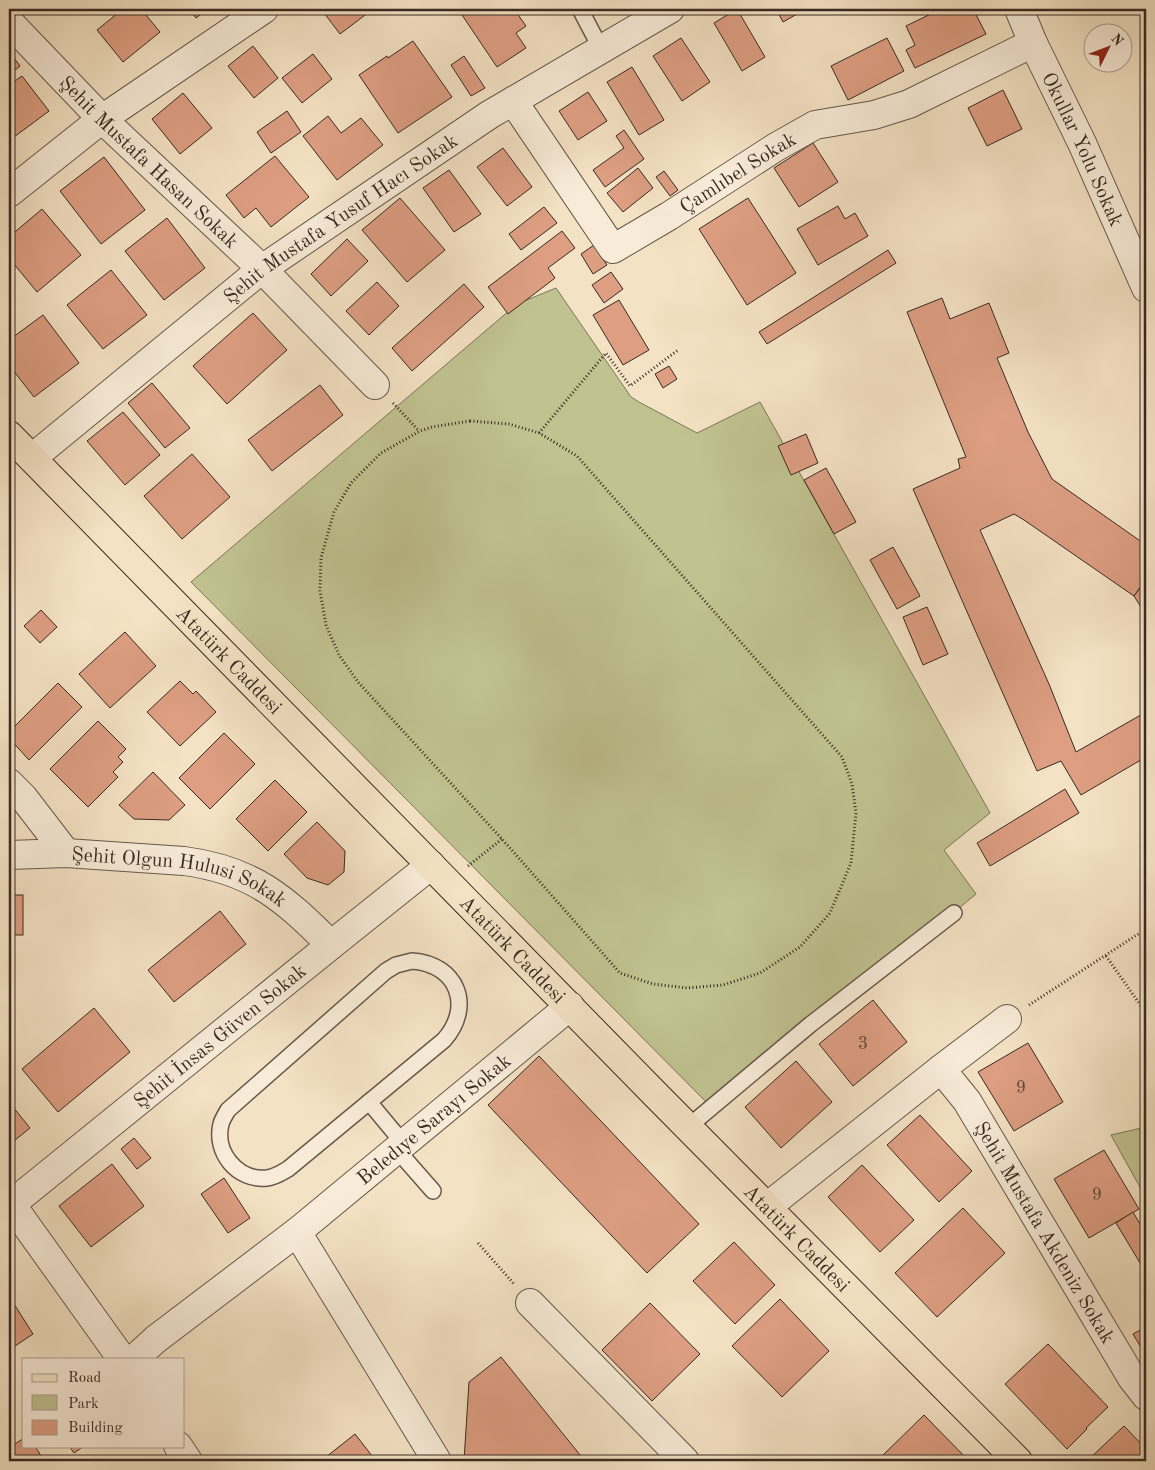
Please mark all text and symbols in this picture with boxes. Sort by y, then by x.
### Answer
north arrow [1082,22,1132,72]
text: N [1108,31,1126,49]
street label: Okullar Yolu Sokak [1037,70,1125,230]
street label: Şehit Mustafa Hasan Sokak [55,73,241,253]
street label: Çamlıbel Sokak [677,130,800,218]
street label: Şehit Mustafa Yusuf Hacı Sokak [221,131,462,308]
street label: Atatürk Caddesi [171,604,285,719]
street label: Şehit Olgun Hulusi Sokak [71,845,290,912]
street label: Atatürk Caddesi [455,893,568,1008]
street label: Şehit İnsas Güven Sokak [131,961,311,1113]
house number: 3 [858,1035,868,1053]
street label: Beledıye Sarayı Sokak [354,1051,515,1190]
house number: 9 [1016,1079,1026,1097]
street label: Şehit Mustafa Akdeniz Sokak [970,1119,1117,1348]
street label: Atatürk Caddesi [739,1182,853,1297]
house number: 9 [1092,1186,1102,1204]
legend [22,1358,185,1448]
text: Road [68,1371,102,1386]
text: Park [68,1397,99,1412]
text: Building [68,1421,123,1436]

